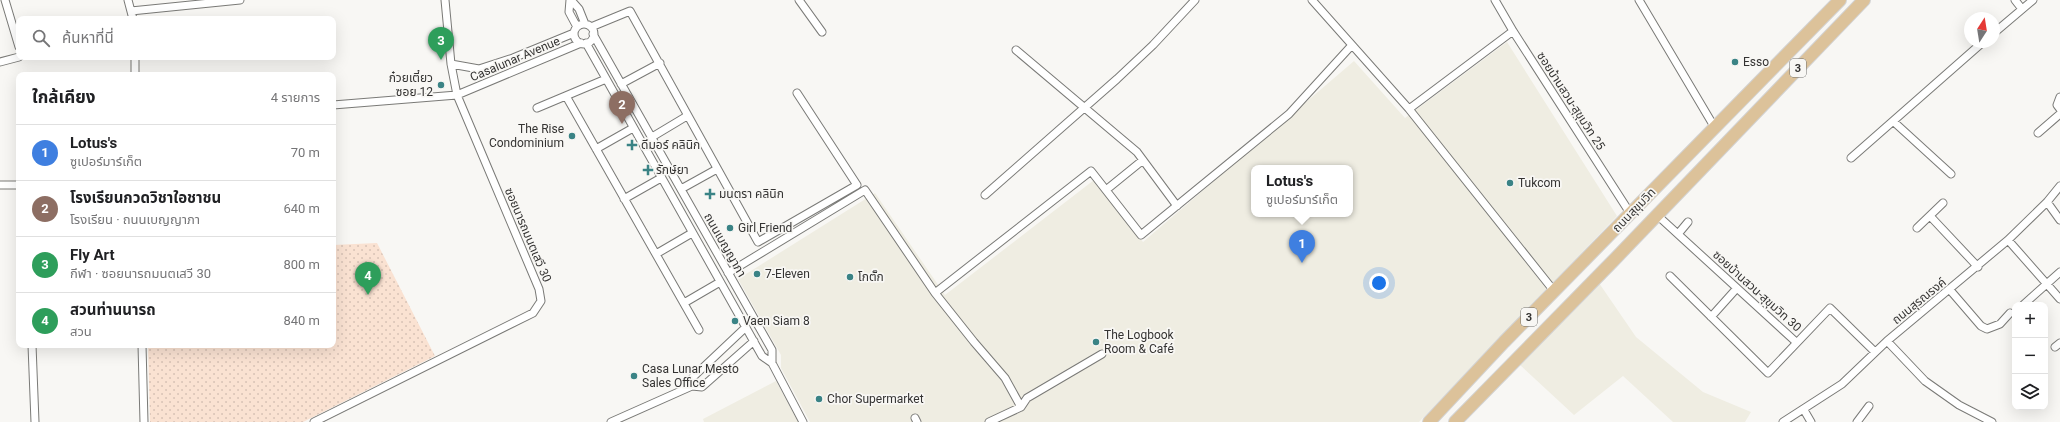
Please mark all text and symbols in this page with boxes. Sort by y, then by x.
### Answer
north arrow [1964,12,2000,48]
search box [16,16,336,60]
icon: search [30,27,52,49]
pin: 3 [428,27,454,60]
text: ค้นหาที่นี่ [62,29,114,47]
street label: Casalunar Avenue [468,34,562,84]
street label: ซอยบ้านสวน-สุขุมวิท 25 [1534,49,1608,153]
place label: Esso [1743,55,1769,69]
marker: Esso [1730,57,1740,67]
road number: 3 [1790,59,1806,77]
place label: ก๋วยเตี๋ยว ซอย 12 [389,69,433,99]
marker: ก๋วยเตี๋ยว ซอย 12 [436,80,446,90]
text: ใกล้เคียง [32,87,95,107]
text: 4 รายการ [271,90,320,105]
pin: 2 [609,91,635,124]
place label: The Rise Condominium [489,122,564,150]
marker: The Rise Condominium [567,131,577,141]
text: Lotus's [70,134,117,152]
place label: ดีมอร์ คลินิก [641,138,700,152]
marker: ดีมอร์ คลินิก [626,139,638,151]
text: 1 [41,145,49,160]
text: 70 m [291,145,320,160]
text: ซูเปอร์มาร์เก็ต [70,154,142,169]
place label: รักษ์ยา [656,163,689,177]
marker: รักษ์ยา [643,165,653,175]
popup [1251,165,1353,217]
text: Lotus's [1266,172,1313,190]
place label: Tukcom [1518,176,1561,190]
marker: Tukcom [1505,178,1515,188]
street label: ถนนสุขุมวิท [1610,185,1658,235]
street label: ซอยนารถมนตเสวี 30 [502,186,554,284]
place label: มนตรา คลินิก [719,187,784,201]
marker: มนตรา คลินิก [704,188,716,200]
text: โรงเรียนกวดวิชาใอชาชน [70,189,221,207]
text: ซูเปอร์มาร์เก็ต [1266,192,1338,207]
text: 2 [41,201,49,216]
text: 640 m [283,201,320,216]
street label: ถนนเบญญาภา [701,211,749,279]
text: โรงเรียน · ถนนเบญญาภา [70,212,200,227]
place label: Girl Friend [738,221,792,235]
marker: Girl Friend [725,223,735,233]
pin: 1 [1289,230,1315,263]
text: Fly Art [70,246,115,264]
street label: ซอยบ้านสวน-สุขุมวิท 30 [1710,248,1804,335]
text: 3 [41,257,49,272]
text: 800 m [283,257,320,272]
pin: 4 [355,262,381,295]
text: กีฬา · ซอยนารถมนตเสวี 30 [70,266,211,281]
place label: 7-Eleven [765,267,810,281]
marker: 7-Eleven [752,269,762,279]
place label: โกตั๊ก [858,269,884,284]
marker: โกตั๊ก [845,272,855,282]
your location [1369,273,1389,293]
street label: ถนนสุรณรงค์ [1889,275,1949,327]
text: สวนท่านนารถ [70,301,156,319]
map controls [2012,302,2048,410]
button: + [2012,302,2048,338]
road number: 3 [1521,308,1537,326]
text: 4 [41,313,49,328]
text: 840 m [283,313,320,328]
place label: Vaen Siam 8 [743,314,810,328]
marker: Vaen Siam 8 [730,316,740,326]
text: สวน [70,324,92,339]
place label: The Logbook Room & Café [1104,328,1175,356]
marker: The Logbook Room & Café [1091,337,1101,347]
button: − [2012,338,2048,374]
place label: Casa Lunar Mesto Sales Office [642,362,739,390]
marker: Casa Lunar Mesto Sales Office [629,371,639,381]
button: layers [2012,374,2048,410]
place label: Chor Supermarket [827,392,924,406]
marker: Chor Supermarket [814,394,824,404]

